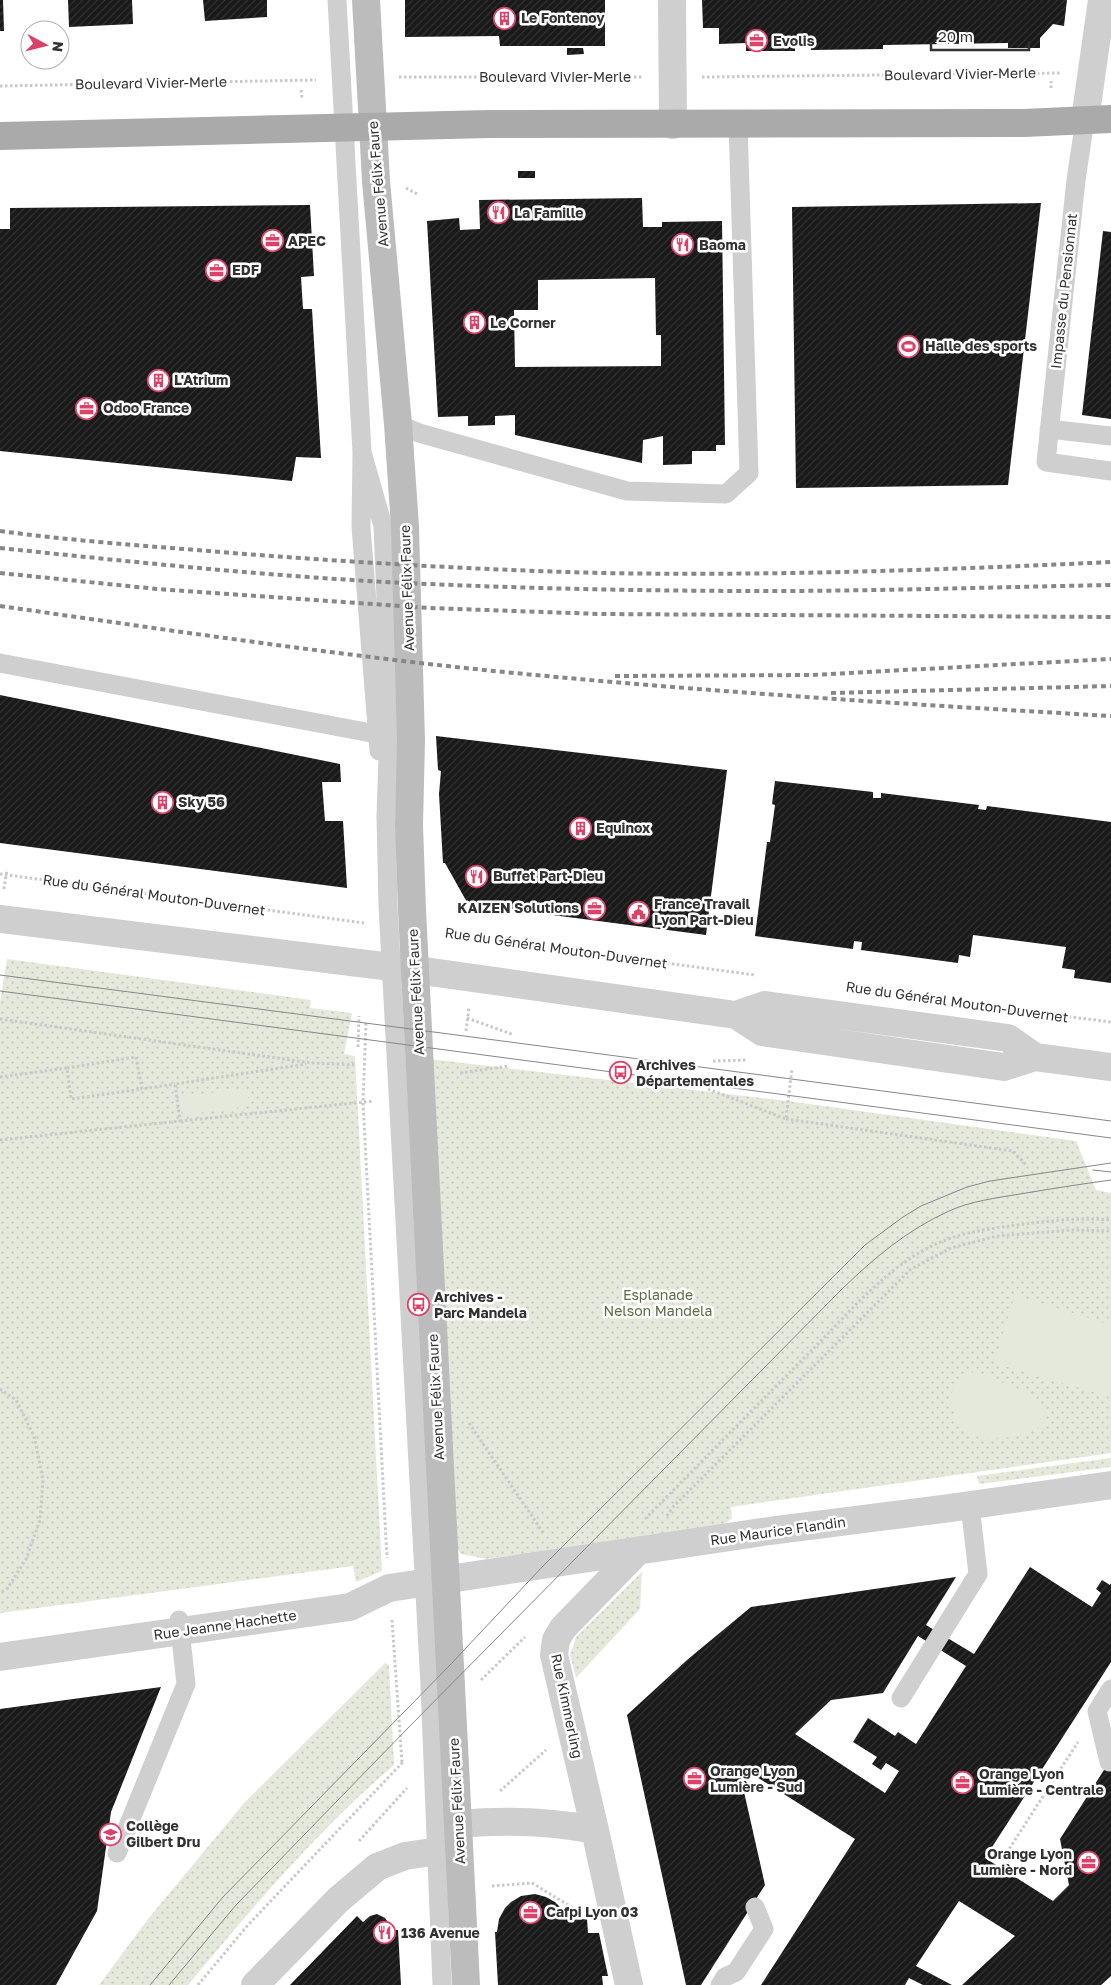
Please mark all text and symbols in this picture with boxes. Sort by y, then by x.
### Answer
building icon: Le Fontenoy [493,6,517,30]
place label: Le Fontenoy [521,9,605,26]
north arrow [20,20,70,70]
scale bar [931,20,1028,52]
text: 20 m [938,27,973,45]
office icon: Evolis [745,29,769,53]
place label: Evolis [773,32,815,49]
text: N [49,40,67,53]
street label: Boulevard Vivier-Merle [884,64,1036,83]
street label: Boulevard Vivier-Merle [479,68,631,85]
street label: Boulevard Vivier-Merle [75,73,227,92]
street label: Avenue Félix Faure [364,120,391,248]
restaurant icon: La Famille [486,201,510,225]
place label: La Famille [514,204,584,221]
street label: Impasse du Pensionnat [1047,212,1080,370]
office icon: APEC [260,229,284,253]
place label: APEC [288,232,326,249]
restaurant icon: Baoma [671,233,695,257]
place label: Baoma [699,236,746,253]
office icon: EDF [204,258,228,282]
place label: EDF [232,261,259,278]
building icon: Le Corner [462,311,486,335]
place label: Le Corner [490,314,556,331]
sports icon: Halle des sports [897,334,921,358]
place label: Halle des sports [925,337,1037,354]
building icon: L'Atrium [146,368,170,392]
place label: L'Atrium [174,371,228,388]
office icon: Odoo France [75,396,99,420]
place label: Odoo France [103,399,189,416]
street label: Avenue Félix Faure [396,524,417,652]
building icon: Sky 56 [150,790,174,814]
place label: Sky 56 [178,793,225,810]
building icon: Equinox [568,816,592,840]
place label: Equinox [596,819,650,836]
restaurant icon: Buffet Part-Dieu [465,864,489,888]
place label: Buffet Part-Dieu [493,867,603,884]
street label: Rue du Général Mouton-Duvernet [42,870,266,919]
place label: France Travail Lyon Part-Dieu [654,895,754,928]
office icon: KAIZEN Solutions [583,896,607,920]
place label: KAIZEN Solutions [457,899,579,916]
public building icon: France Travail Lyon Part-Dieu [626,900,650,924]
street label: Rue du Général Mouton-Duvernet [444,923,668,972]
street label: Avenue Félix Faure [404,928,427,1056]
street label: Rue du Général Mouton-Duvernet [845,977,1069,1026]
place label: Archives Départementales [636,1056,754,1089]
bus stop icon: Archives Départementales [608,1061,632,1085]
park label: Esplanade Nelson Mandela [604,1286,712,1319]
place label: Archives - Parc Mandela [434,1288,527,1321]
bus stop icon: Archives - Parc Mandela [406,1293,430,1317]
street label: Avenue Félix Faure [424,1333,447,1461]
street label: Rue Maurice Flandin [709,1513,847,1548]
street label: Rue Jeanne Hachette [152,1606,297,1643]
street label: Rue Kimmerling [548,1652,587,1760]
street label: Avenue Félix Faure [445,1737,468,1865]
place label: Orange Lyon Lumière - Sud [710,1762,803,1795]
place label: Orange Lyon Lumière - Centrale [979,1765,1104,1798]
office icon: Orange Lyon Lumière - Sud [682,1767,706,1791]
office icon: Orange Lyon Lumière - Centrale [951,1770,975,1794]
place label: Collège Gilbert Dru [126,1817,200,1850]
school or university icon: Collège Gilbert Dru [98,1822,122,1846]
place label: Orange Lyon Lumière - Nord [973,1845,1072,1878]
office icon: Orange Lyon Lumière - Nord [1076,1850,1100,1874]
office icon: Cafpi Lyon 03 [518,1900,542,1924]
place label: Cafpi Lyon 03 [546,1903,638,1920]
restaurant icon: 136 Avenue [373,1921,397,1945]
place label: 136 Avenue [401,1924,480,1941]

